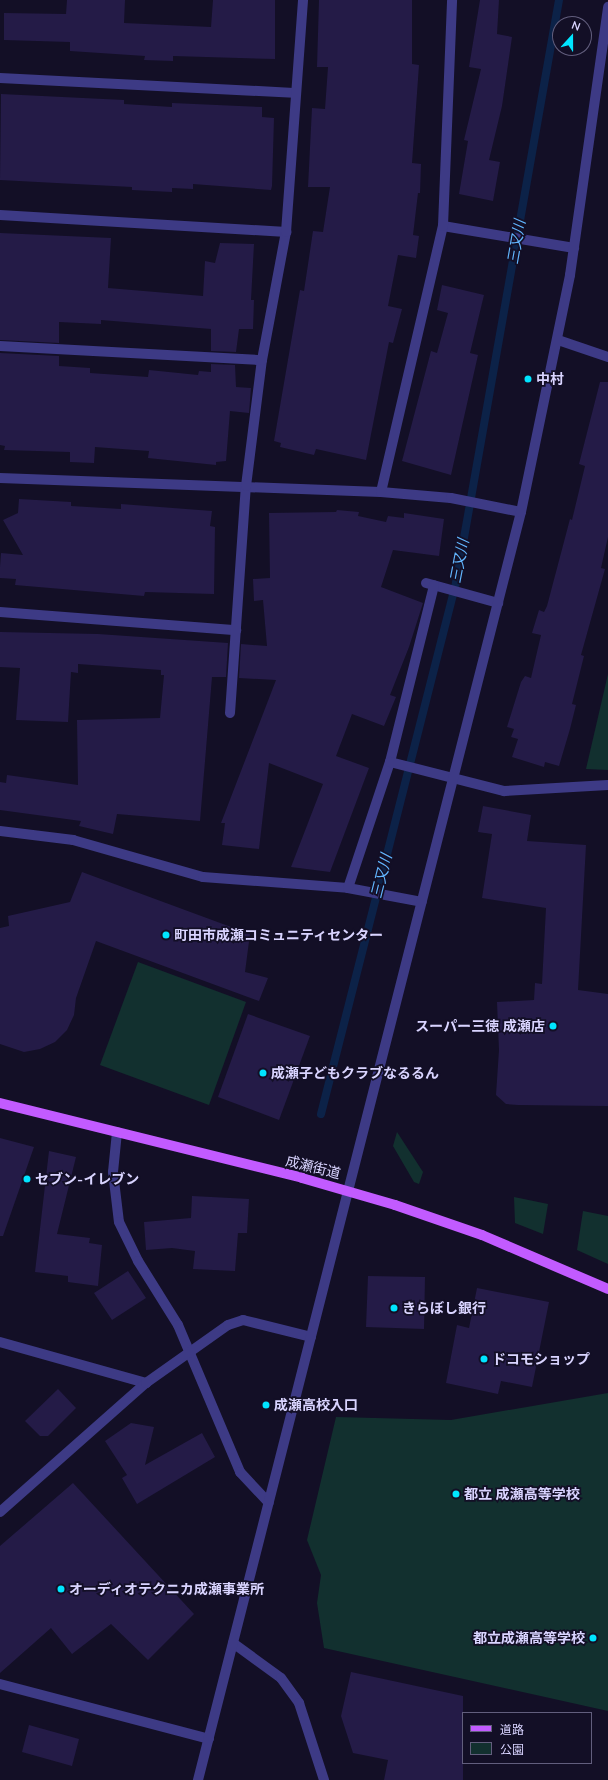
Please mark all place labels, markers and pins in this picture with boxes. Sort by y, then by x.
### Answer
place label: 中村 [536,371,564,387]
marker: 中村 [523,374,533,384]
place label: 町田市成瀬コミュニティセンター [174,927,384,943]
marker: 町田市成瀬コミュニティセンター [161,930,171,940]
place label: スーパー三徳 成瀬店 [415,1018,545,1034]
marker: スーパー三徳 成瀬店 [548,1021,558,1031]
place label: 成瀬子どもクラブなるるん [271,1065,439,1081]
marker: 成瀬子どもクラブなるるん [258,1068,268,1078]
place label: セブン-イレブン [35,1171,139,1187]
marker: セブン-イレブン [22,1174,32,1184]
place label: きらぼし銀行 [402,1300,486,1316]
marker: きらぼし銀行 [389,1303,399,1313]
place label: ドコモショップ [492,1351,590,1367]
marker: ドコモショップ [479,1354,489,1364]
place label: 成瀬高校入口 [274,1397,358,1413]
marker: 成瀬高校入口 [261,1400,271,1410]
place label: 都立 成瀬高等学校 [464,1486,580,1502]
marker: 都立 成瀬高等学校 [451,1489,461,1499]
place label: オーディオテクニカ成瀬事業所 [69,1581,265,1597]
marker: オーディオテクニカ成瀬事業所 [56,1584,66,1594]
place label: 都立成瀬高等学校 [473,1630,585,1646]
marker: 都立成瀬高等学校 [588,1633,598,1643]

